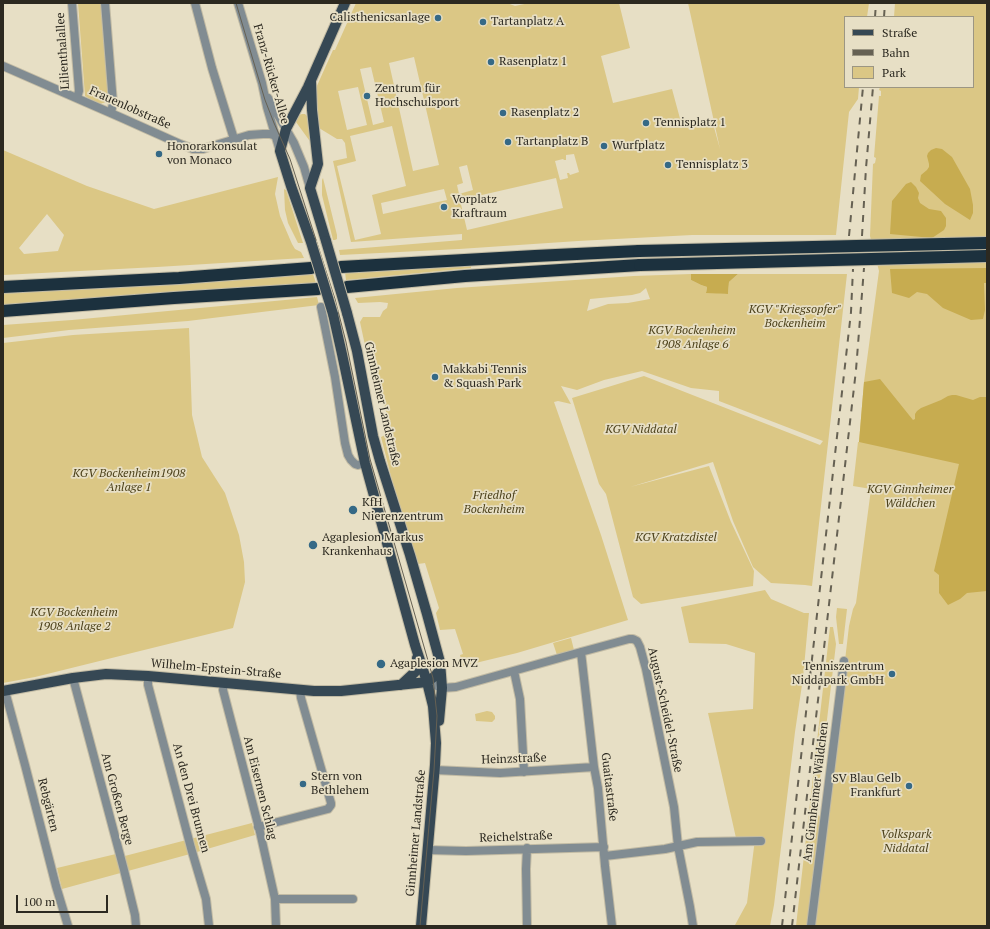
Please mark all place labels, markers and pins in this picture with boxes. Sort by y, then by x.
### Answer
place label: Calisthenicsanlage [330,11,430,25]
marker: Calisthenicsanlage [433,13,443,23]
place label: Tartanplatz A [491,15,564,29]
marker: Tartanplatz A [478,17,488,27]
place label: Rasenplatz 1 [499,55,567,69]
marker: Rasenplatz 1 [486,57,496,67]
place label: Zentrum für Hochschulsport [375,82,459,110]
marker: Zentrum für Hochschulsport [362,91,372,101]
place label: Rasenplatz 2 [511,106,579,120]
marker: Rasenplatz 2 [498,108,508,118]
place label: Tennisplatz 1 [654,116,726,130]
marker: Tennisplatz 1 [641,118,651,128]
place label: Tartanplatz B [516,135,588,149]
marker: Tartanplatz B [503,137,513,147]
place label: Wurfplatz [612,139,665,153]
place label: Honorarkonsulat von Monaco [167,140,257,168]
marker: Wurfplatz [599,141,609,151]
marker: Honorarkonsulat von Monaco [154,149,164,159]
place label: Tennisplatz 3 [676,158,748,172]
marker: Tennisplatz 3 [663,160,673,170]
place label: Vorplatz Kraftraum [452,193,507,221]
marker: Vorplatz Kraftraum [439,202,449,212]
place label: Makkabi Tennis & Squash Park [443,363,527,391]
marker: Makkabi Tennis & Squash Park [430,372,440,382]
place label: KfH Nierenzentrum [362,496,443,524]
marker: KfH Nierenzentrum [347,504,359,516]
place label: Agaplesion Markus Krankenhaus [322,531,423,559]
marker: Agaplesion Markus Krankenhaus [307,539,319,551]
place label: Agaplesion MVZ [390,657,478,671]
marker: Agaplesion MVZ [375,658,387,670]
place label: Tenniszentrum Niddapark GmbH [792,660,884,688]
marker: Tenniszentrum Niddapark GmbH [887,669,897,679]
place label: Stern von Bethlehem [311,770,369,798]
place label: SV Blau Gelb Frankfurt [832,772,901,800]
marker: Stern von Bethlehem [298,779,308,789]
marker: SV Blau Gelb Frankfurt [904,781,914,791]

